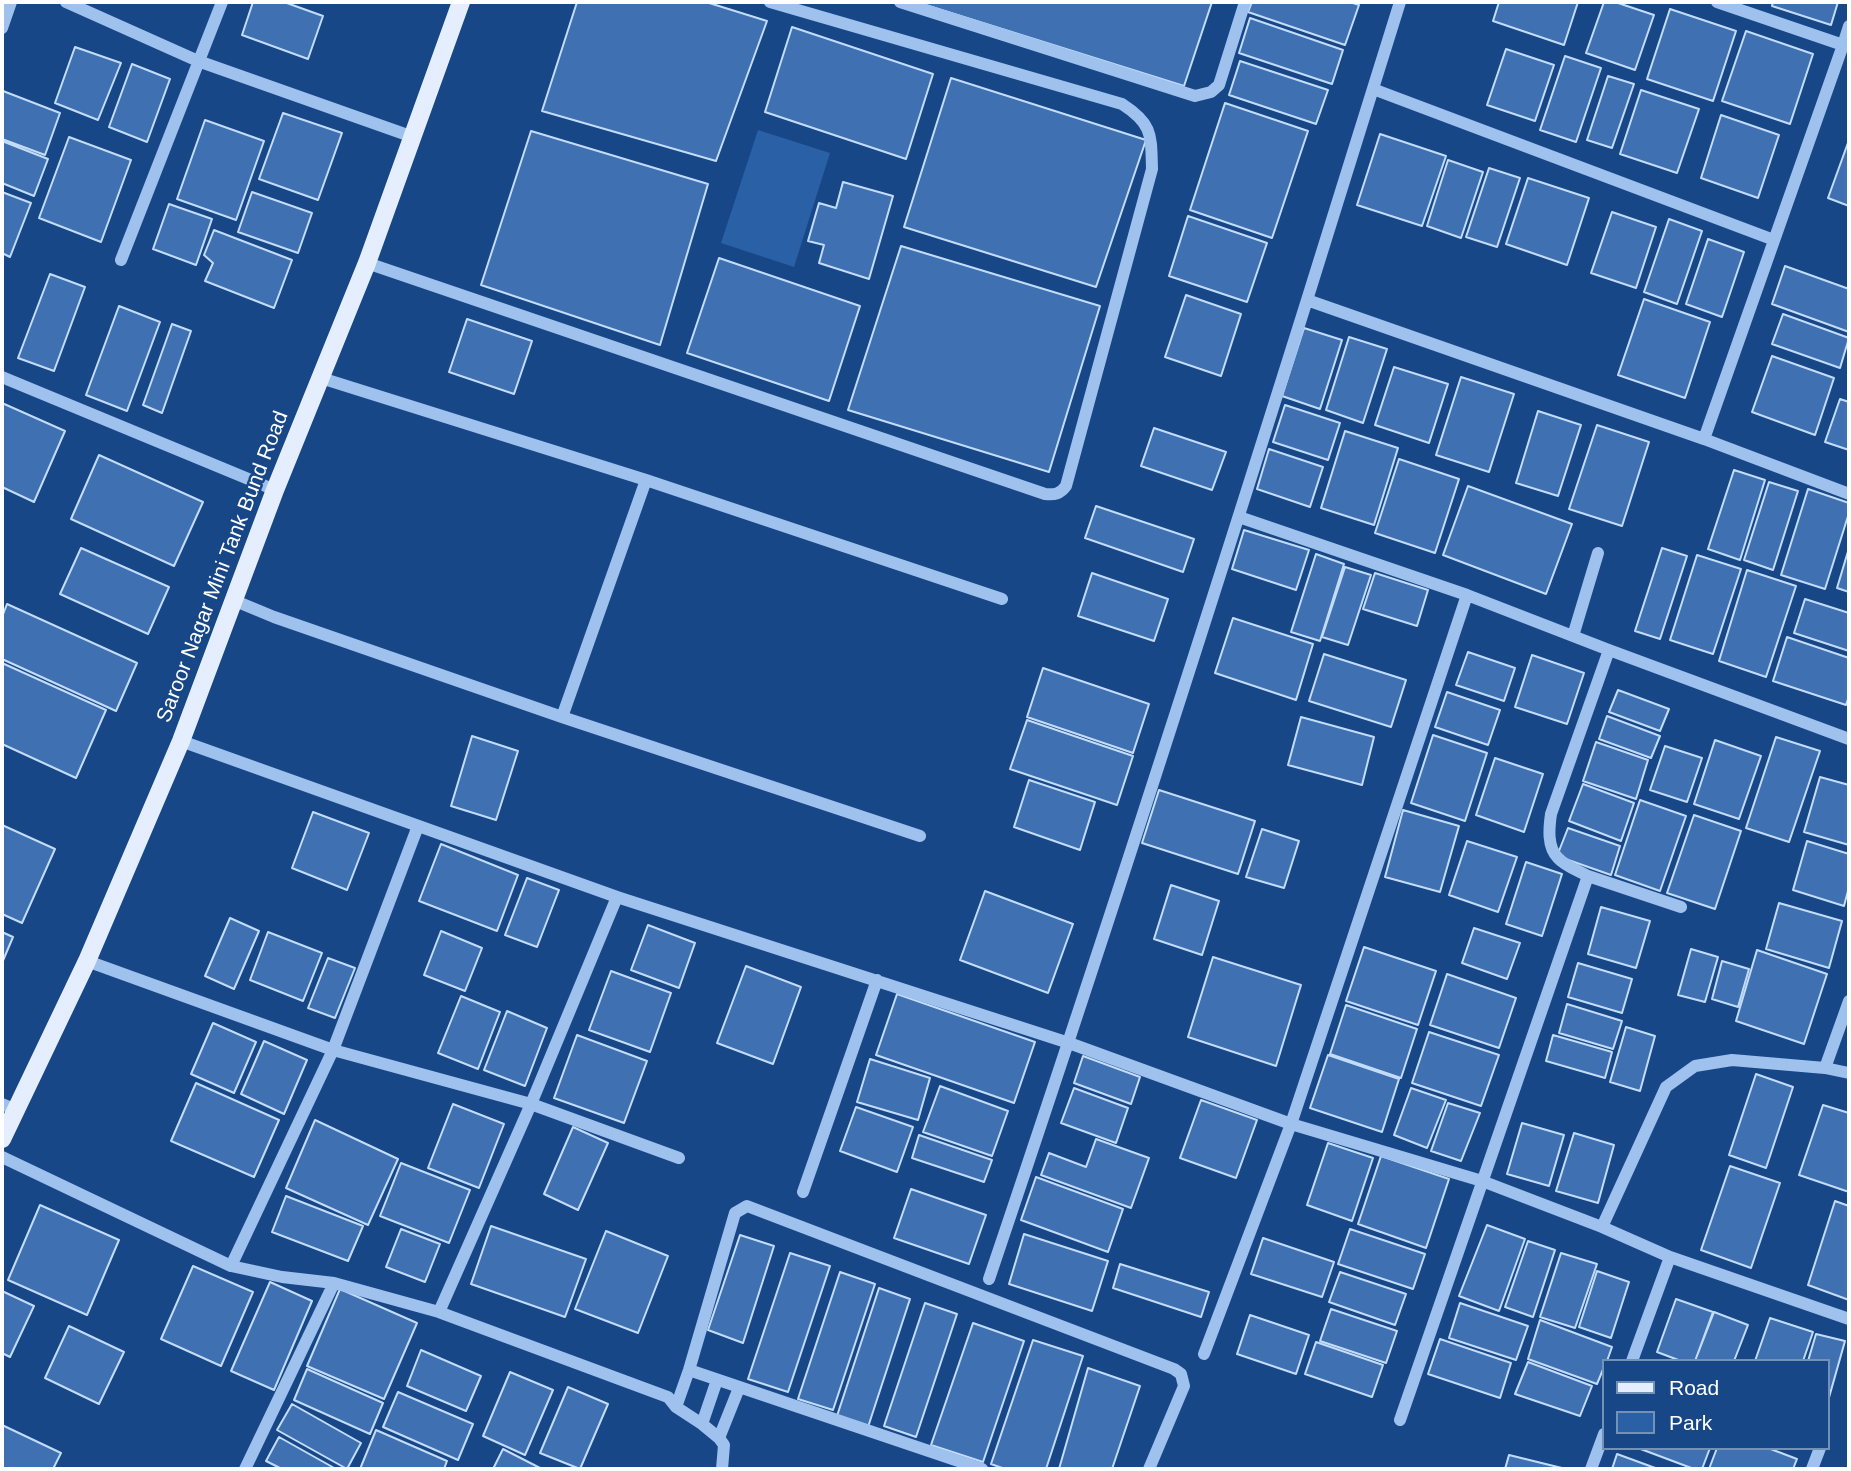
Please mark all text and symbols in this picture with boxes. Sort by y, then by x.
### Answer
street label: Saroor Nagar Mini Tank Bund Road [152,408,294,726]
legend [1602,1359,1830,1450]
text: Road [1669,1376,1719,1399]
text: Park [1669,1411,1712,1434]

